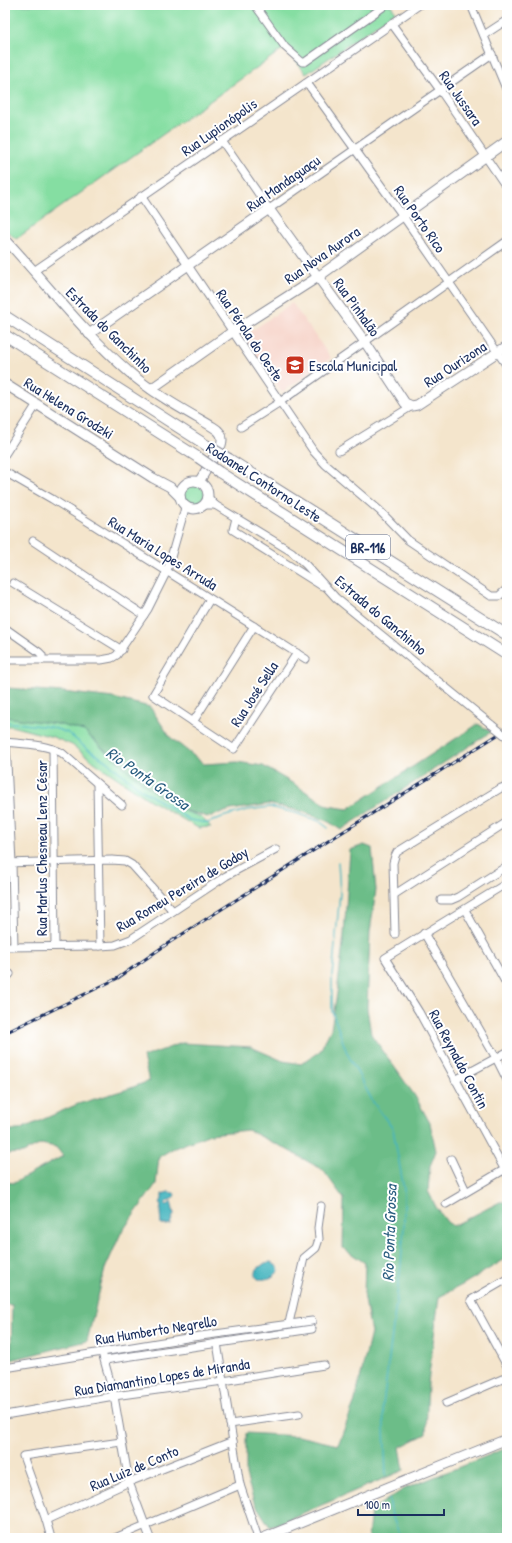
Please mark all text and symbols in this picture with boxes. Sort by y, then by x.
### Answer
street label: Rua Jussara [434,66,488,130]
street label: Rua Lupionópolis [177,93,261,161]
street label: Rua Mandaguaçu [242,150,324,216]
street label: Rua Porto Rico [389,181,451,257]
street label: Rua Nova Aurora [280,221,364,289]
street label: Rua Pinhalão [329,273,385,341]
street label: Estrada do Ganchinho [61,282,157,378]
street label: Rua Pérola do Oeste [211,285,289,385]
street label: Rua Ourizona [420,336,490,392]
school or university icon: Escola Municipal [284,354,306,376]
place label: Escola Municipal [309,355,397,376]
street label: Rua Helena Grodzki [20,372,118,444]
street label: Rodoanel Contorno Leste [202,437,326,527]
street label: Rua Maria Lopes Arruda [104,511,222,595]
road number: BR-116 [346,535,390,559]
street label: Estrada do Ganchinho [331,570,431,660]
street label: Rua José Sella [225,657,283,731]
water label: Rio Ponta Grossa [102,741,195,816]
street label: Rua Marlus Chesneau Lenz César [31,760,52,936]
street label: Rua Romeu Pereira de Godoy [112,841,252,937]
street label: Rua Reynaldo Contin [424,1006,494,1113]
water label: Rio Ponta Grossa [376,1183,402,1282]
street label: Rua Humberto Negrello [94,1310,218,1350]
street label: Rua Diamantino Lopes de Miranda [73,1353,251,1401]
street label: Rua Luiz de Conto [86,1440,182,1496]
scale bar [358,1491,444,1517]
text: 100 m [364,1496,390,1513]

